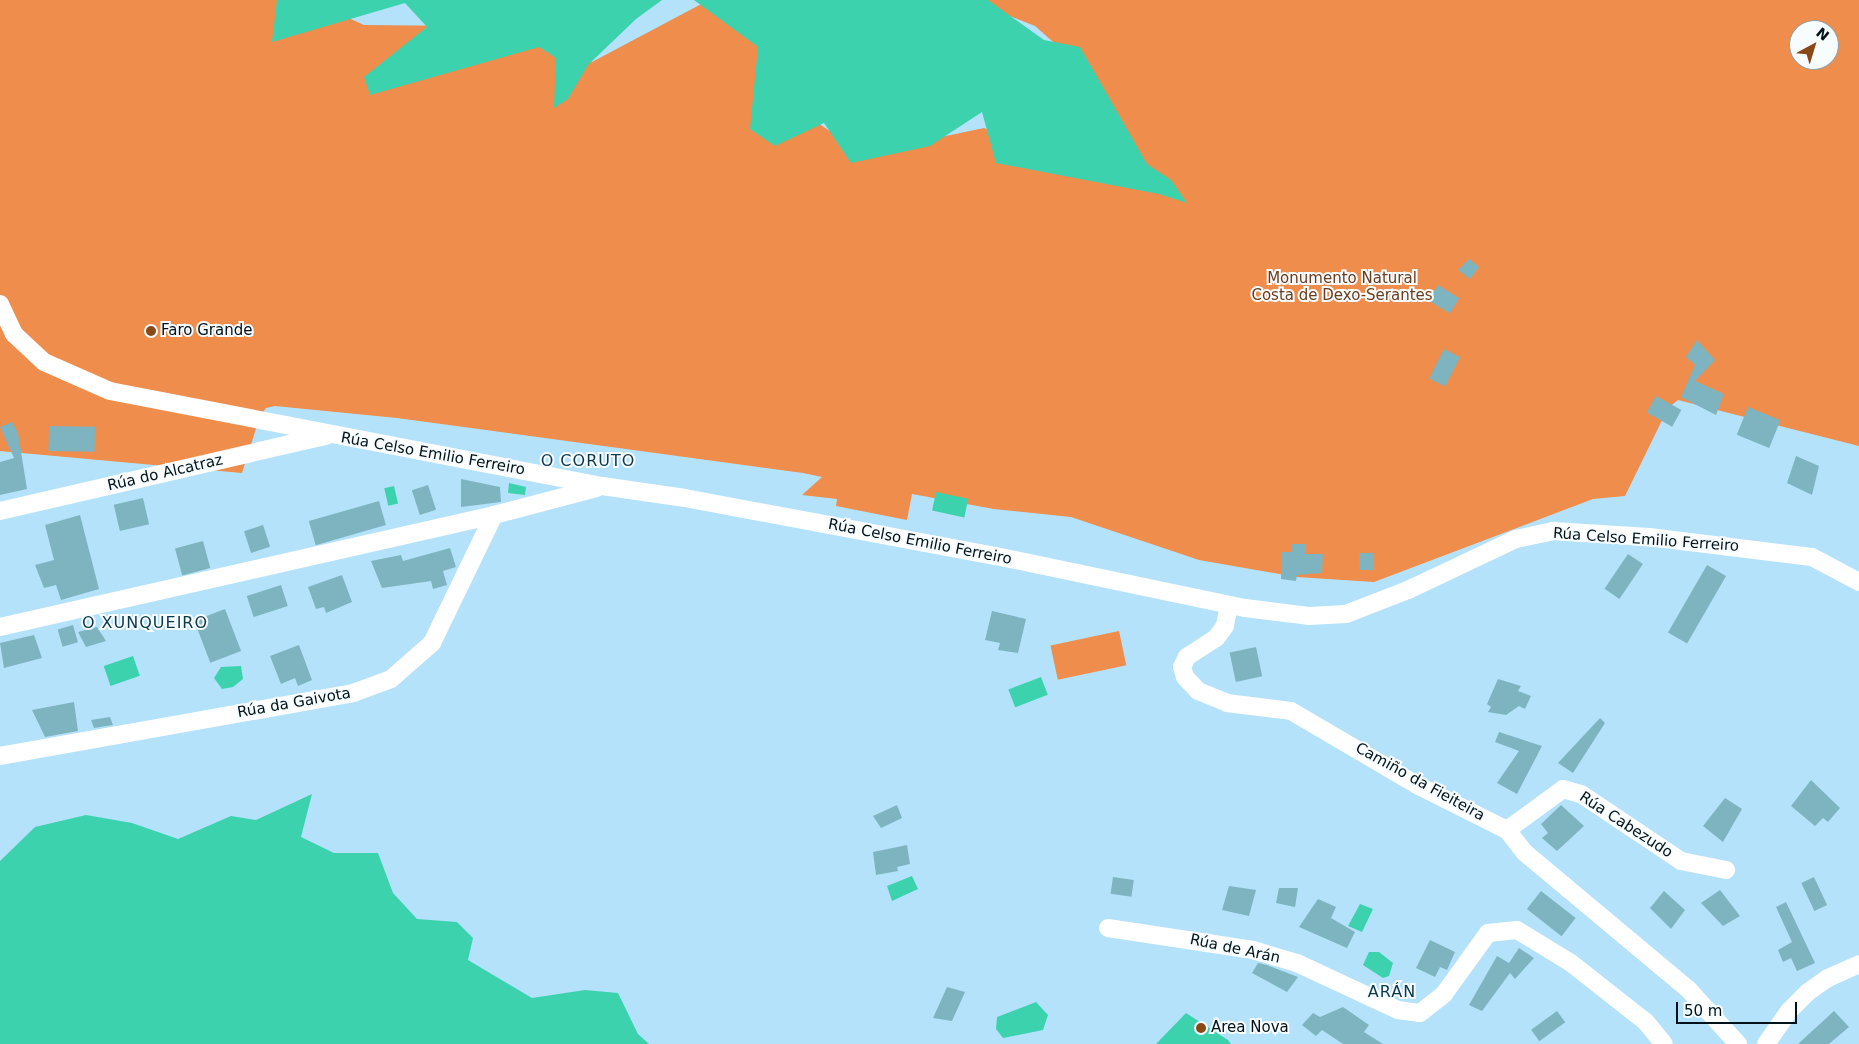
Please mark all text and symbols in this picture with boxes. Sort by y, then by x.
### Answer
north arrow [1789,20,1839,70]
text: N [1813,24,1832,44]
park label: Monumento Natural Costa de Dexo-Serantes [1251,269,1433,304]
place label: Faro Grande [161,322,252,340]
marker: Faro Grande [145,325,157,337]
street label: Rúa Celso Emilio Ferreiro [340,429,526,479]
street label: Rúa do Alcatraz [106,451,224,495]
district label: O CORUTO [540,451,636,471]
street label: Rúa Celso Emilio Ferreiro [827,515,1013,569]
street label: Rúa Celso Emilio Ferreiro [1552,525,1740,555]
district label: O XUNQUEIRO [81,613,209,633]
street label: Rúa da Gaivota [236,684,352,722]
street label: Camiño da Fieiteira [1352,739,1488,825]
street label: Rúa Cabezudo [1576,788,1676,862]
street label: Rúa de Arán [1188,931,1282,967]
district label: ARÁN [1367,982,1417,1002]
scale bar [1679,992,1800,1024]
text: 50 m [1684,1002,1722,1020]
place label: Area Nova [1211,1019,1289,1037]
marker: Area Nova [1195,1022,1207,1034]

